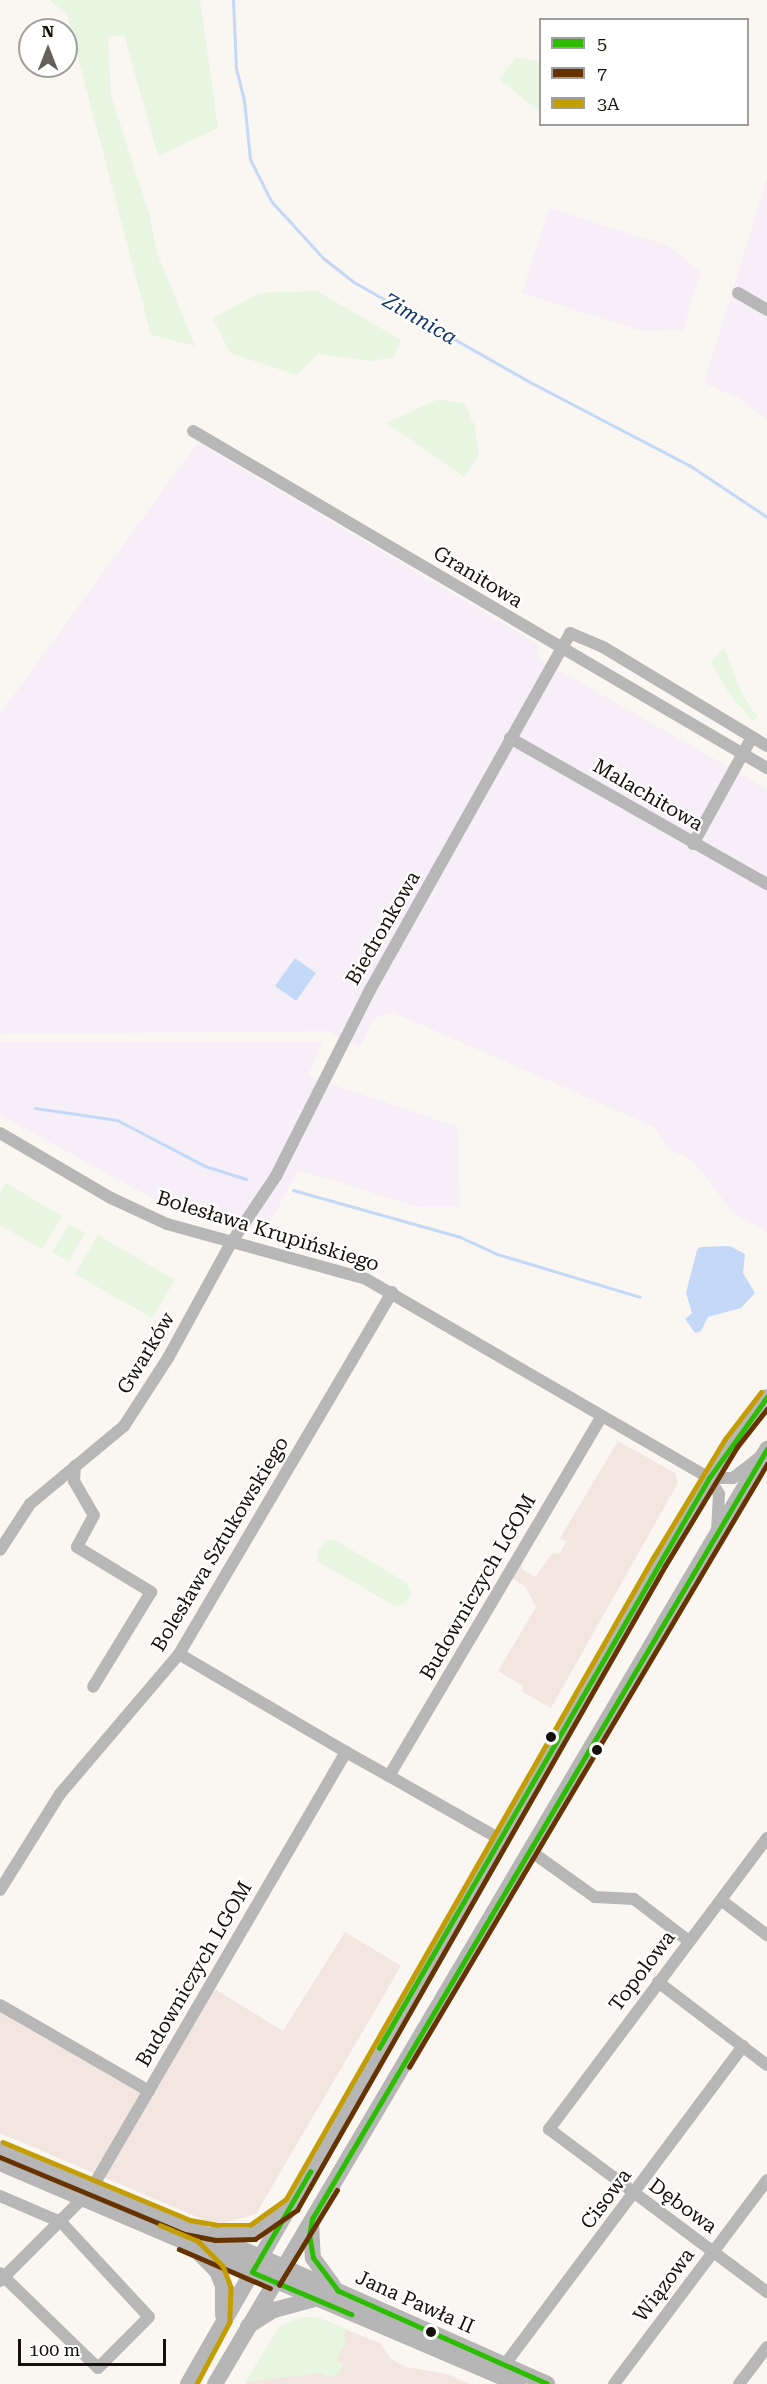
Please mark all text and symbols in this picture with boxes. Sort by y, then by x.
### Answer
north arrow [18,18,78,78]
legend [539,18,749,126]
text: N [42,22,54,41]
text: 5 [597,33,607,54]
text: 7 [597,63,607,84]
text: 3A [597,93,620,114]
water label: Zimnica [379,288,461,350]
street label: Granitowa [429,541,527,613]
street label: Malachitowa [589,754,707,836]
street label: Biedronkowa [341,867,425,989]
street label: Bolesława Krupińskiego [154,1186,382,1276]
street label: Gwarków [112,1308,180,1398]
street label: Bolesława Sztukowskiego [146,1432,294,1656]
street label: Budowniczych LGOM [415,1490,541,1684]
unlabelled marker [545,1731,557,1743]
unlabelled marker [591,1744,603,1756]
street label: Budowniczych LGOM [131,1877,257,2071]
street label: Topolowa [604,1926,680,2016]
street label: Cisowa [576,2164,636,2234]
street label: Dębowa [644,2173,722,2239]
street label: Wiązowa [629,2244,699,2326]
street label: Jana Pawła II [352,2265,478,2339]
unlabelled marker [425,2326,437,2338]
scale bar [21,2327,170,2365]
text: 100 m [29,2339,80,2360]

